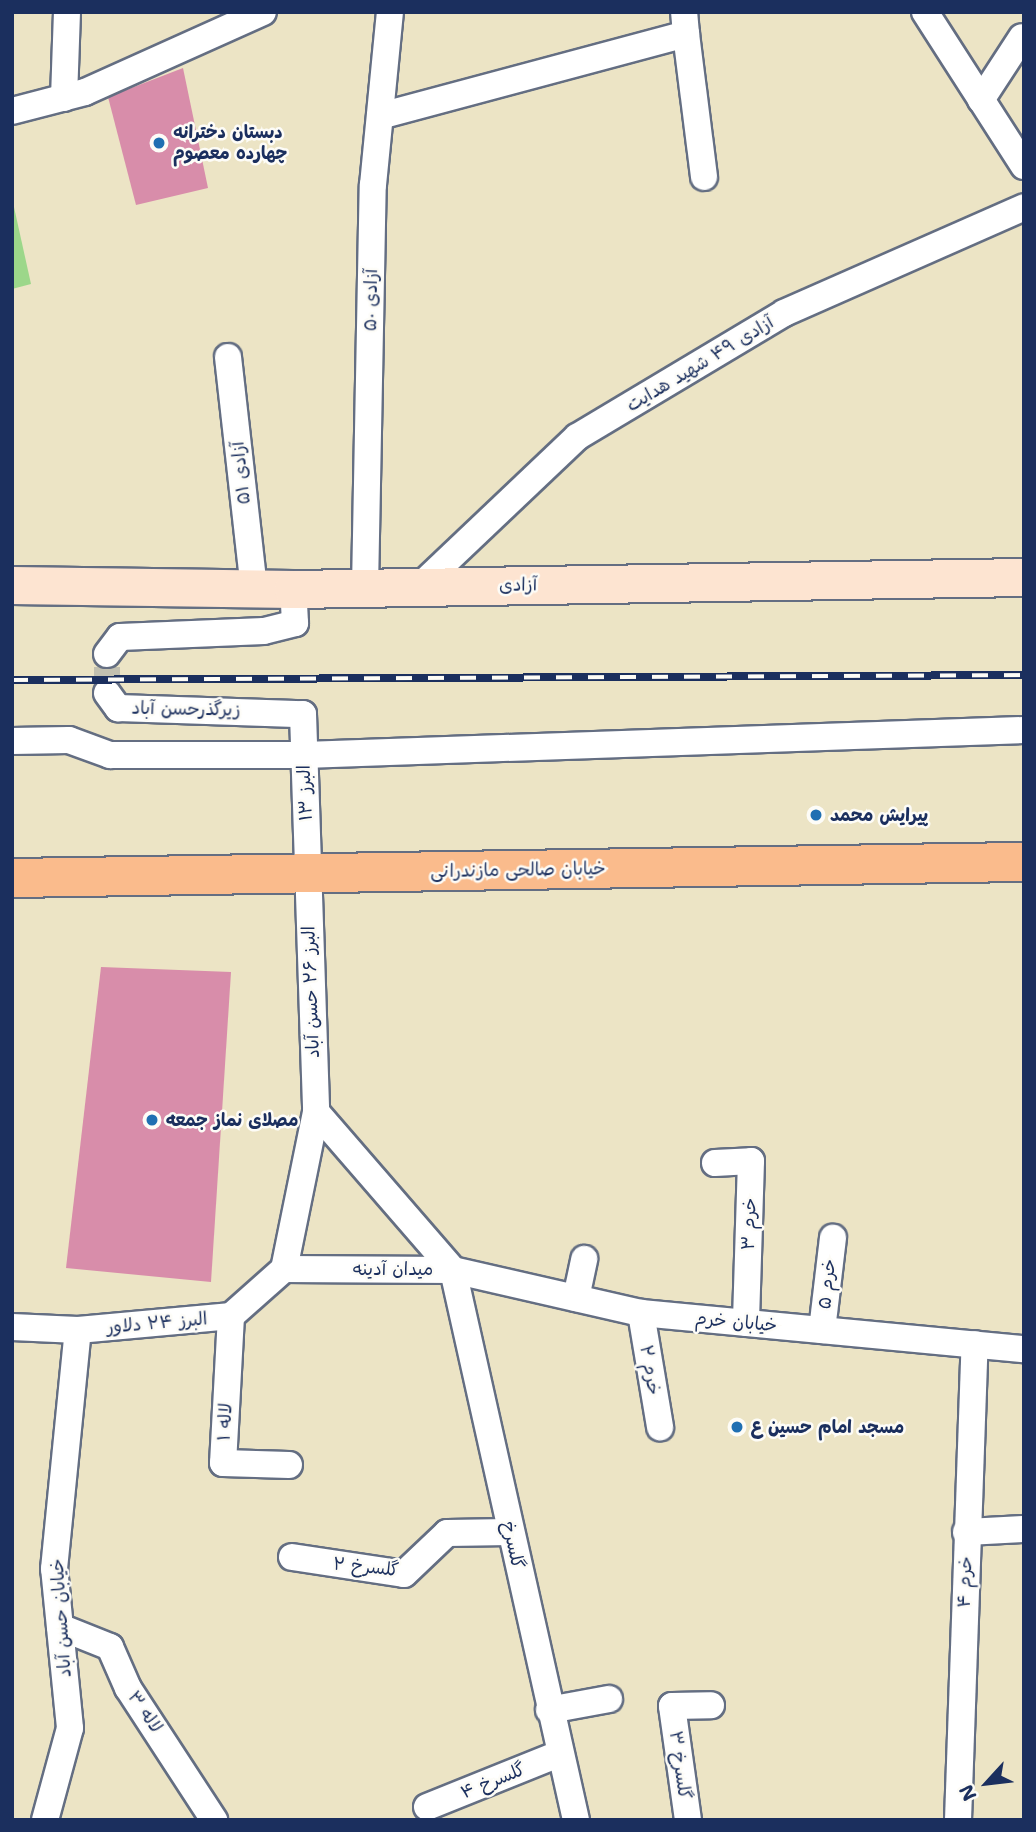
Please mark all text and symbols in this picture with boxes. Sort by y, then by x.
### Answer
place label: دبستان دخترانه چهارده معصوم [173,122,287,164]
marker: دبستان دخترانه چهارده معصوم [151,135,167,151]
street label: آزادی ۵۰ [360,269,382,331]
street label: آزادی ۴۹ شهید هدایت [623,312,777,416]
street label: آزادی ۵۱ [227,440,255,506]
street label: آزادی [499,574,537,596]
street label: زیرگذرحسن آباد [131,697,241,721]
street label: البرز ۱۳ [293,765,317,821]
place label: پیرایش محمد [830,804,928,826]
marker: پیرایش محمد [808,807,824,823]
street label: خیابان صالحی مازندرانی [430,858,606,882]
street label: البرز ۲۶ حسن آباد [298,926,324,1058]
place label: مصلای نماز جمعه [166,1109,298,1131]
marker: مصلای نماز جمعه [144,1112,160,1128]
street label: خرم ۳ [737,1197,761,1251]
street label: میدان آدینه [353,1258,433,1280]
street label: خرم ۵ [814,1258,840,1310]
street label: البرز ۲۴ دلاور [106,1308,208,1338]
street label: خیابان خرم [694,1308,778,1336]
street label: خرم ۲ [635,1343,665,1397]
street label: لاله ۱ [213,1402,237,1442]
place label: مسجد امام حسین ع [751,1416,904,1438]
marker: مسجد امام حسین ع [729,1419,745,1435]
street label: گلسرخ [497,1519,529,1571]
street label: گلسرخ ۲ [332,1553,400,1581]
street label: خرم ۴ [953,1556,977,1608]
street label: خیابان حسن آباد [46,1558,76,1678]
street label: لاله ۳ [123,1687,167,1737]
street label: گلسرخ ۳ [665,1730,695,1800]
north arrow [952,1748,1022,1818]
street label: گلسرخ ۴ [458,1758,528,1804]
text: N [953,1780,982,1805]

